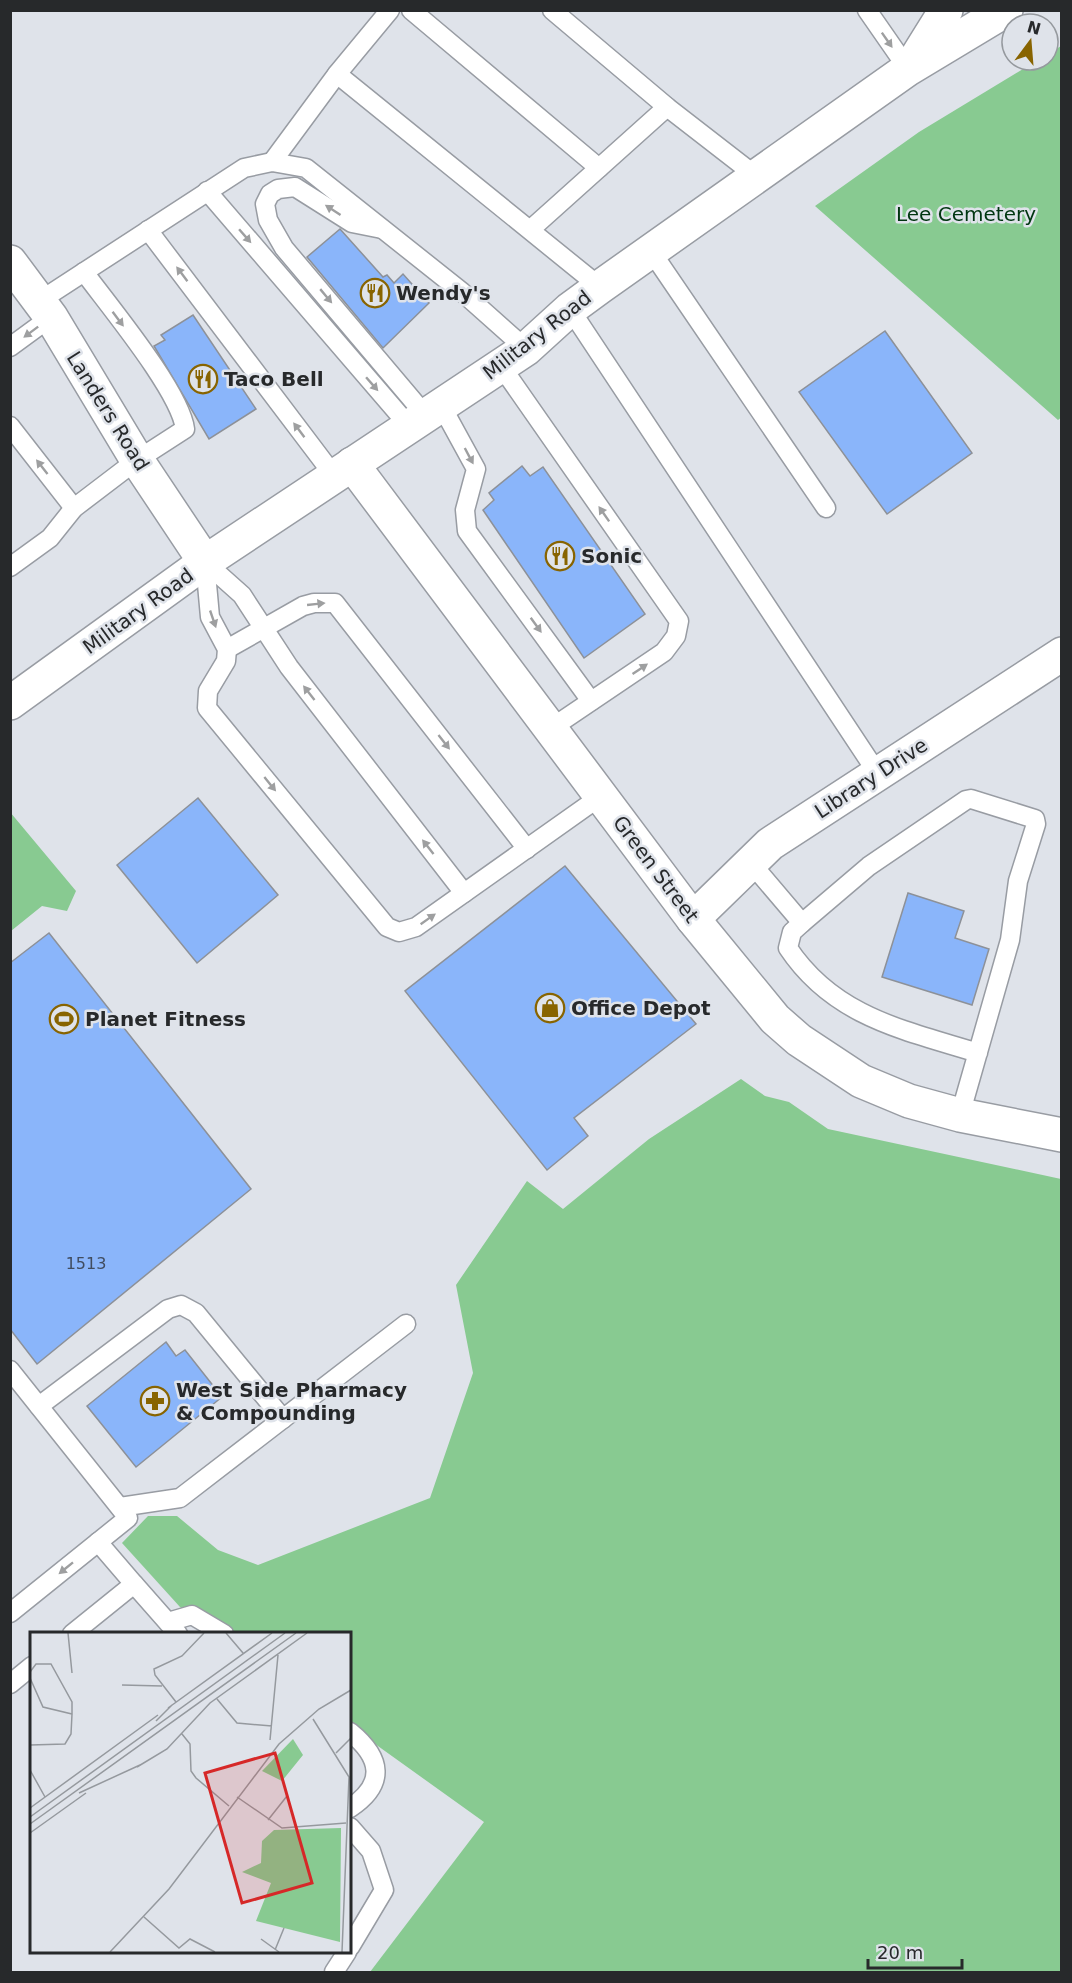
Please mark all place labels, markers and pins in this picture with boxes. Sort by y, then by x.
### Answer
restaurant icon: Wendy's [359,277,391,309]
place label: Wendy's [396,281,491,305]
restaurant icon: Taco Bell [187,363,219,395]
place label: Taco Bell [224,367,324,391]
restaurant icon: Sonic [544,540,576,572]
place label: Sonic [581,544,642,568]
shop icon: Office Depot [534,992,566,1024]
place label: Office Depot [571,996,711,1020]
sports icon: Planet Fitness [48,1003,80,1035]
place label: Planet Fitness [85,1007,246,1031]
place label: West Side Pharmacy & Compounding [176,1378,407,1425]
pharmacy icon: West Side Pharmacy & Compounding [139,1385,171,1417]

